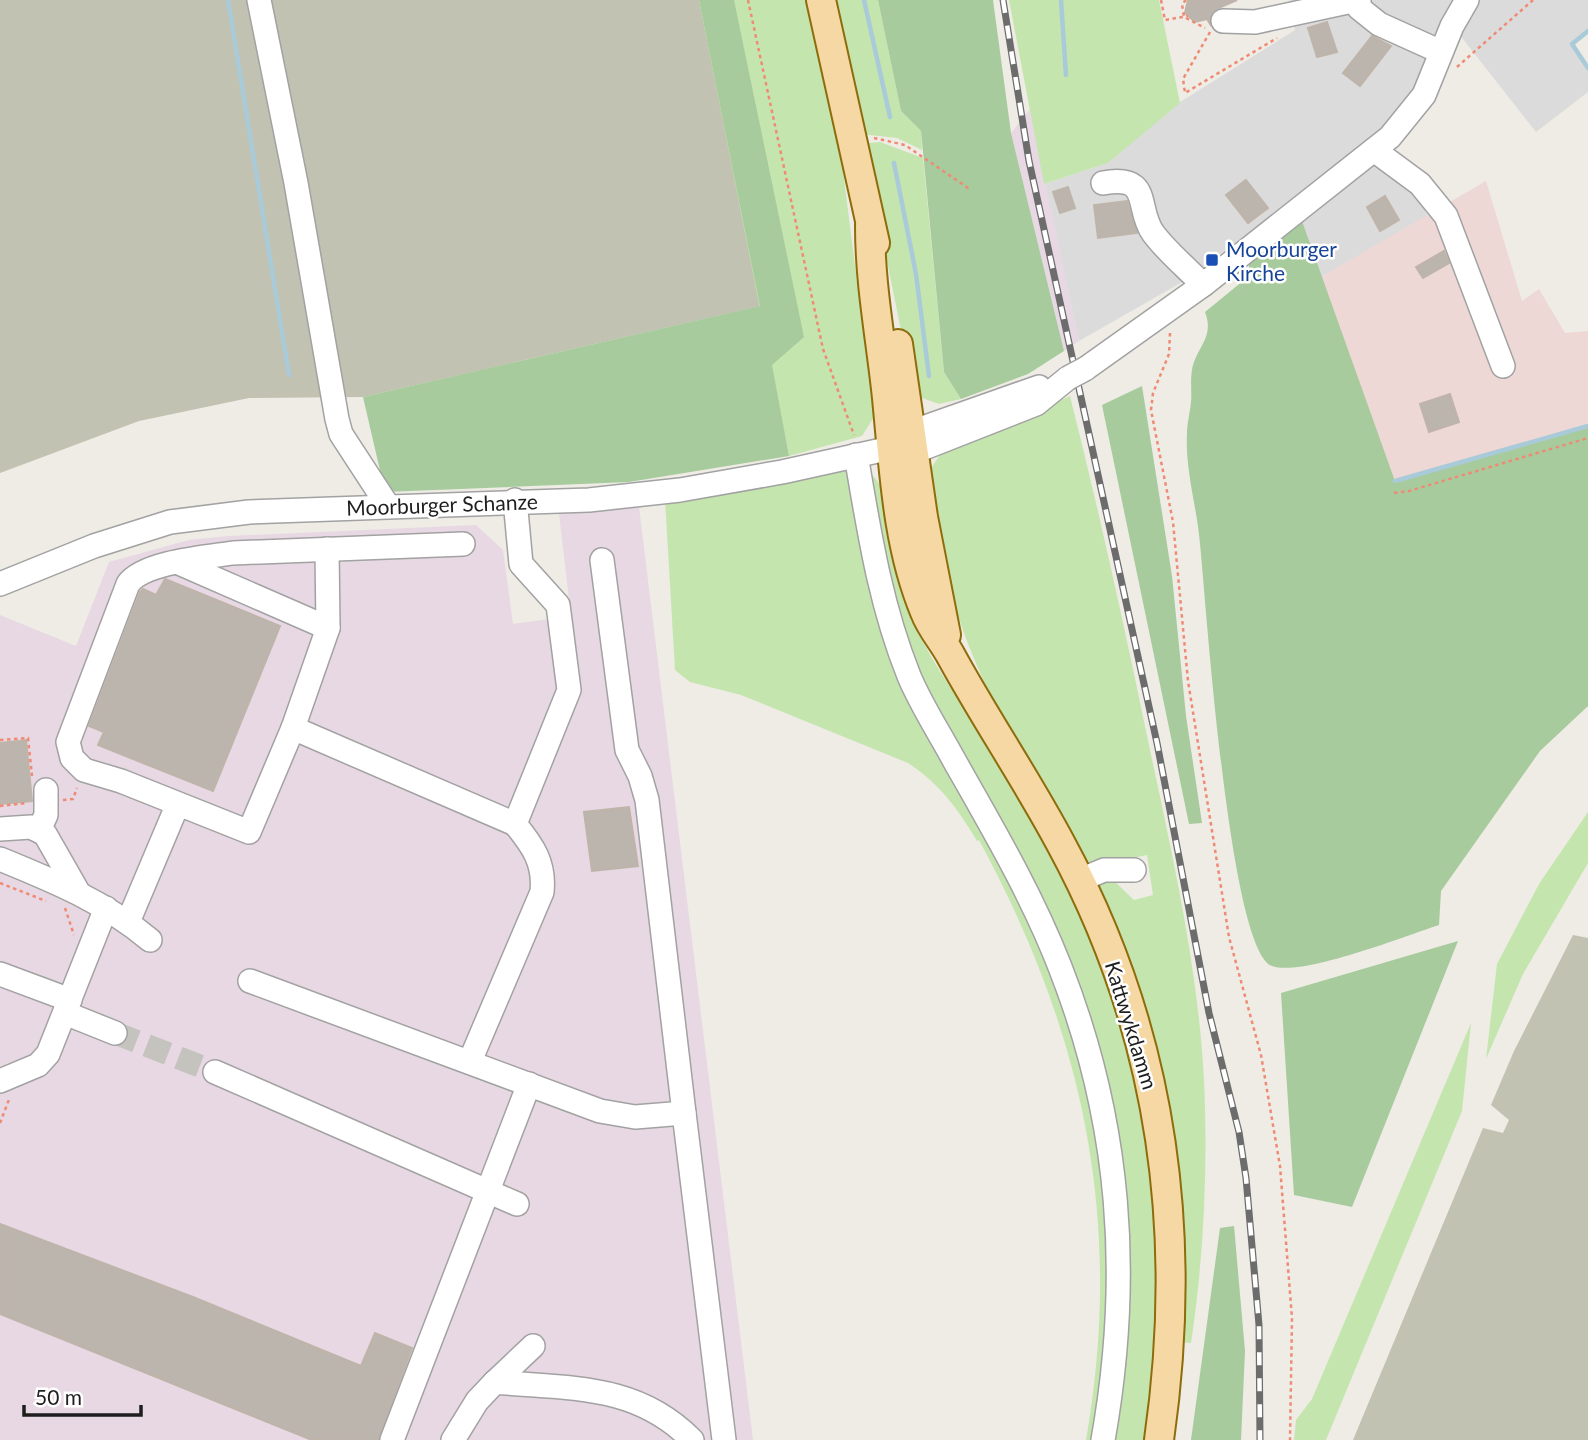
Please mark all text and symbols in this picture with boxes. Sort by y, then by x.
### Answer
place label: Moorburger Kirche [1226,236,1337,285]
marker: Moorburger Kirche [1204,252,1220,268]
street label: Moorburger Schanze [346,488,538,520]
street label: Kattwykdamm [1101,958,1163,1092]
scale bar [24,1374,142,1418]
text: 50 m [35,1384,82,1409]

